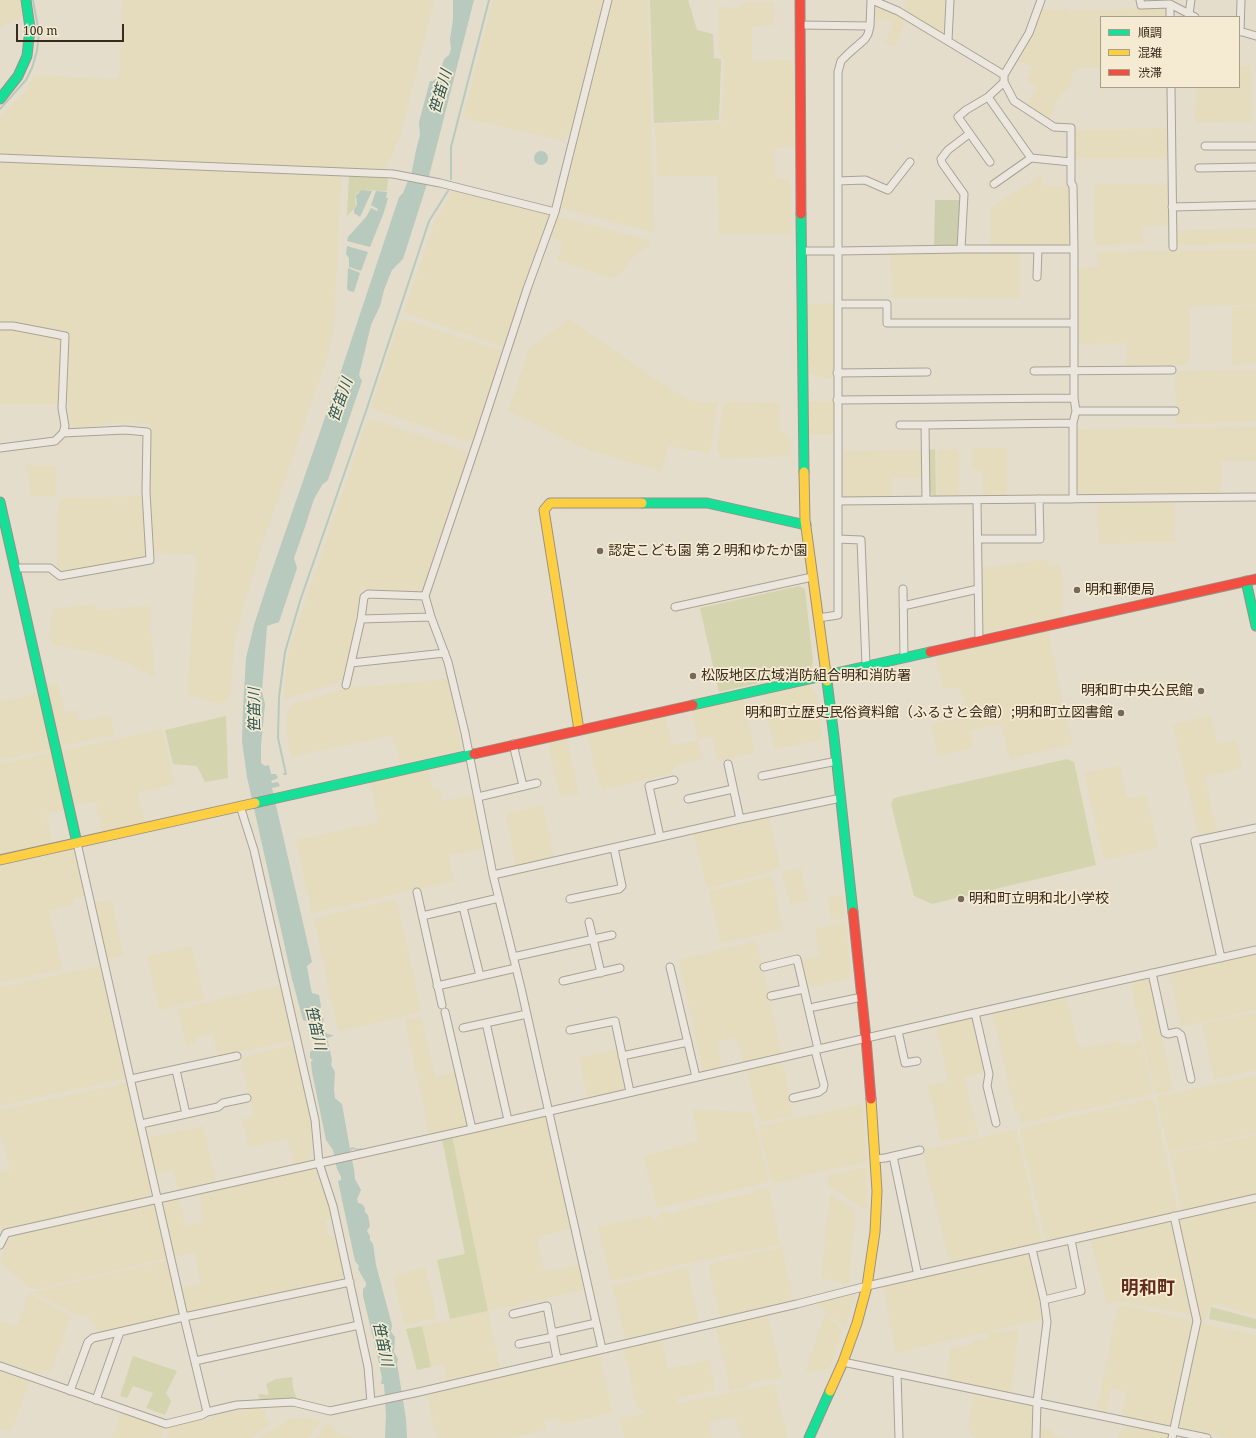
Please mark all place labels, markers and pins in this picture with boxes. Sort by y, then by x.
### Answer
place label: 認定こども園 第２明和ゆたか園 [608,543,808,559]
marker: 認定こども園 第２明和ゆたか園 [595,546,605,556]
place label: 明和郵便局 [1085,582,1155,598]
marker: 明和郵便局 [1072,585,1082,595]
place label: 松阪地区広域消防組合明和消防署 [701,668,911,684]
marker: 松阪地区広域消防組合明和消防署 [688,671,698,681]
place label: 明和町中央公民館 [1081,683,1193,699]
marker: 明和町中央公民館 [1196,686,1206,696]
place label: 明和町立歴史民俗資料館（ふるさと会館）;明和町立図書館 [745,705,1113,721]
marker: 明和町立歴史民俗資料館（ふるさと会館）;明和町立図書館 [1116,708,1126,718]
place label: 明和町立明和北小学校 [969,891,1109,907]
marker: 明和町立明和北小学校 [956,894,966,904]

